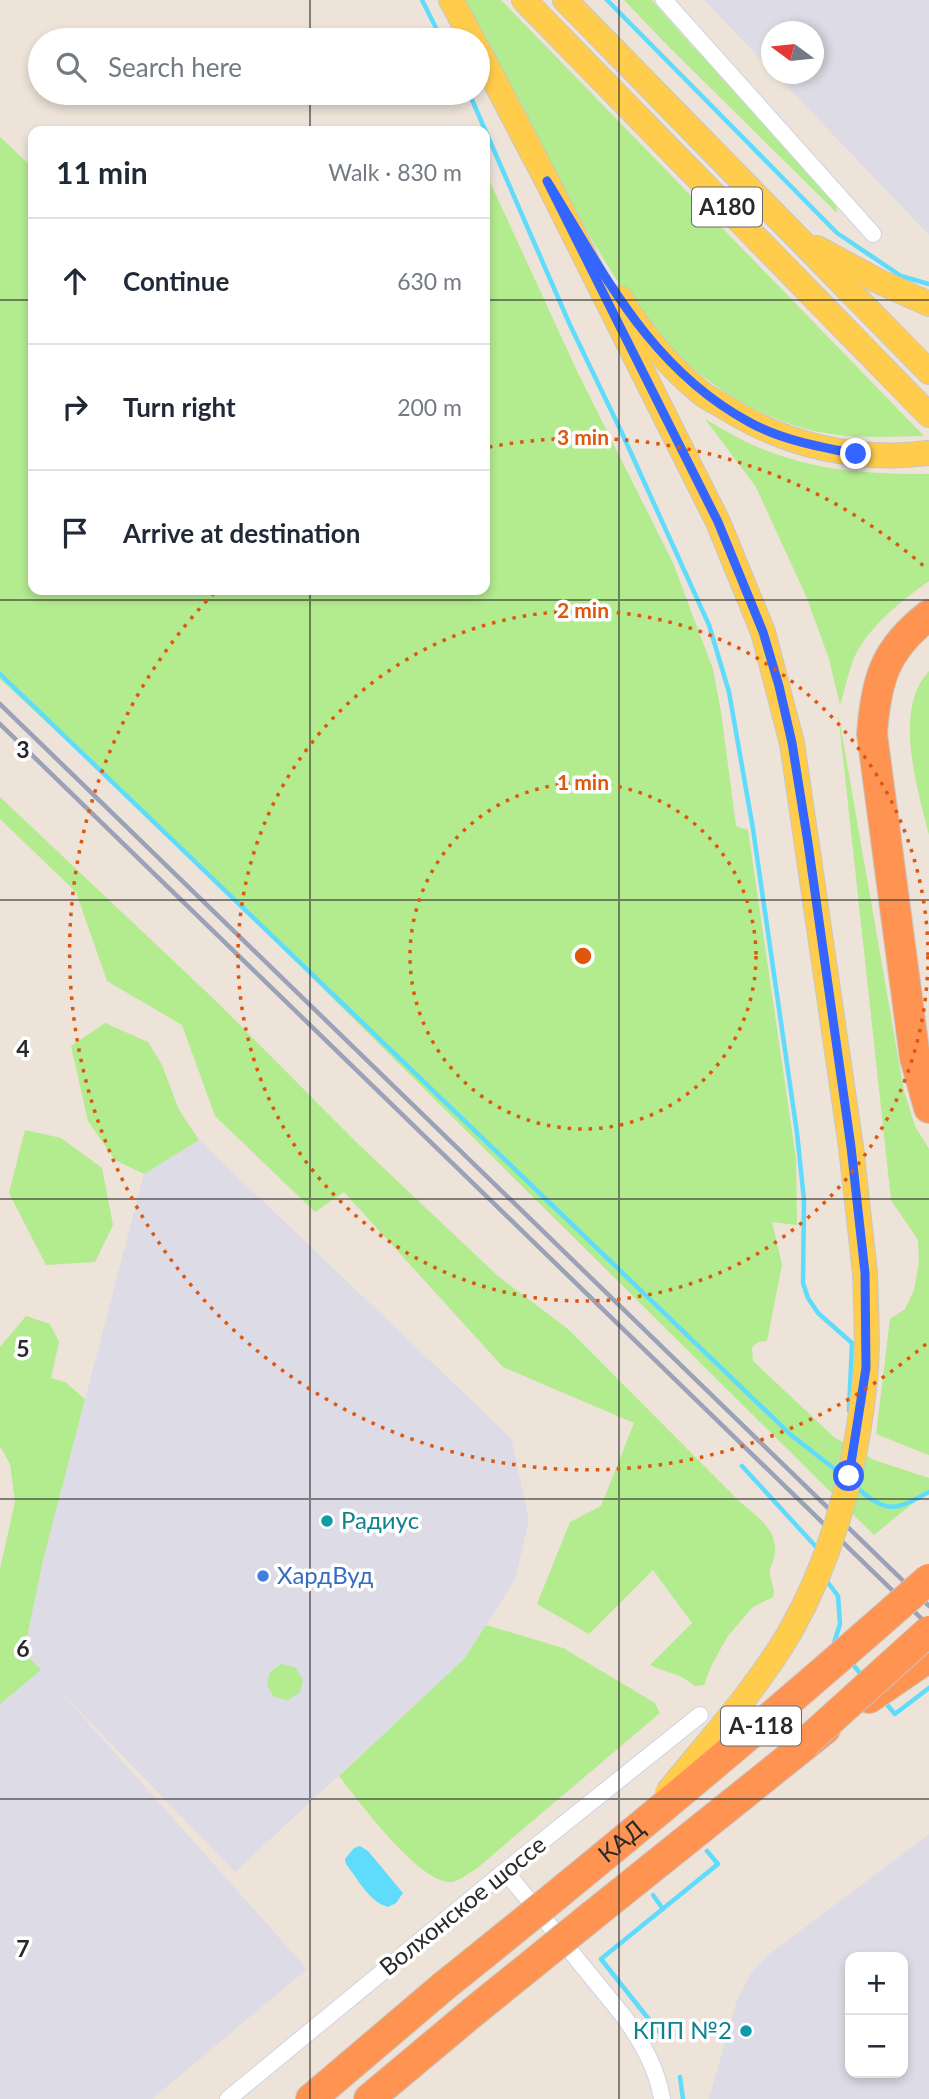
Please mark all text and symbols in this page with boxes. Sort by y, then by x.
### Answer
north arrow [761,21,824,84]
search box [28,28,490,105]
icon: search [52,48,90,86]
text: Search here [108,51,242,83]
text: 11 min [56,154,148,190]
text: Walk · 830 m [328,158,462,186]
road number: A180 [692,188,762,227]
icon: ahead [56,262,94,300]
text: Continue [123,265,229,297]
text: 630 m [397,267,462,295]
icon: right [56,388,94,426]
text: Turn right [123,391,236,423]
text: 200 m [397,393,462,421]
text: 3 min [557,424,609,449]
route end [840,438,871,469]
icon: arrive [56,514,94,552]
text: Arrive at destination [123,517,360,549]
text: 2 min [557,597,609,622]
text: 3 [16,735,30,763]
text: 1 min [557,769,609,794]
centre of rings [571,944,595,968]
text: 4 [16,1034,30,1062]
text: 5 [16,1334,30,1362]
route start [833,1460,864,1491]
place label: Радиус [341,1505,419,1534]
marker: Радиус [319,1513,335,1529]
place label: ХардВуд [277,1560,374,1589]
marker: ХардВуд [255,1568,271,1584]
text: 6 [16,1634,30,1662]
road number: А-118 [721,1707,801,1746]
street label: КАД [592,1813,650,1868]
street label: Волхонское шоссе [373,1829,551,1981]
text: 7 [16,1934,30,1962]
map controls [845,1952,908,2078]
button: + [845,1952,908,2015]
place label: КПП №2 [633,2015,732,2044]
button: − [845,2015,908,2078]
marker: КПП №2 [738,2023,754,2039]

